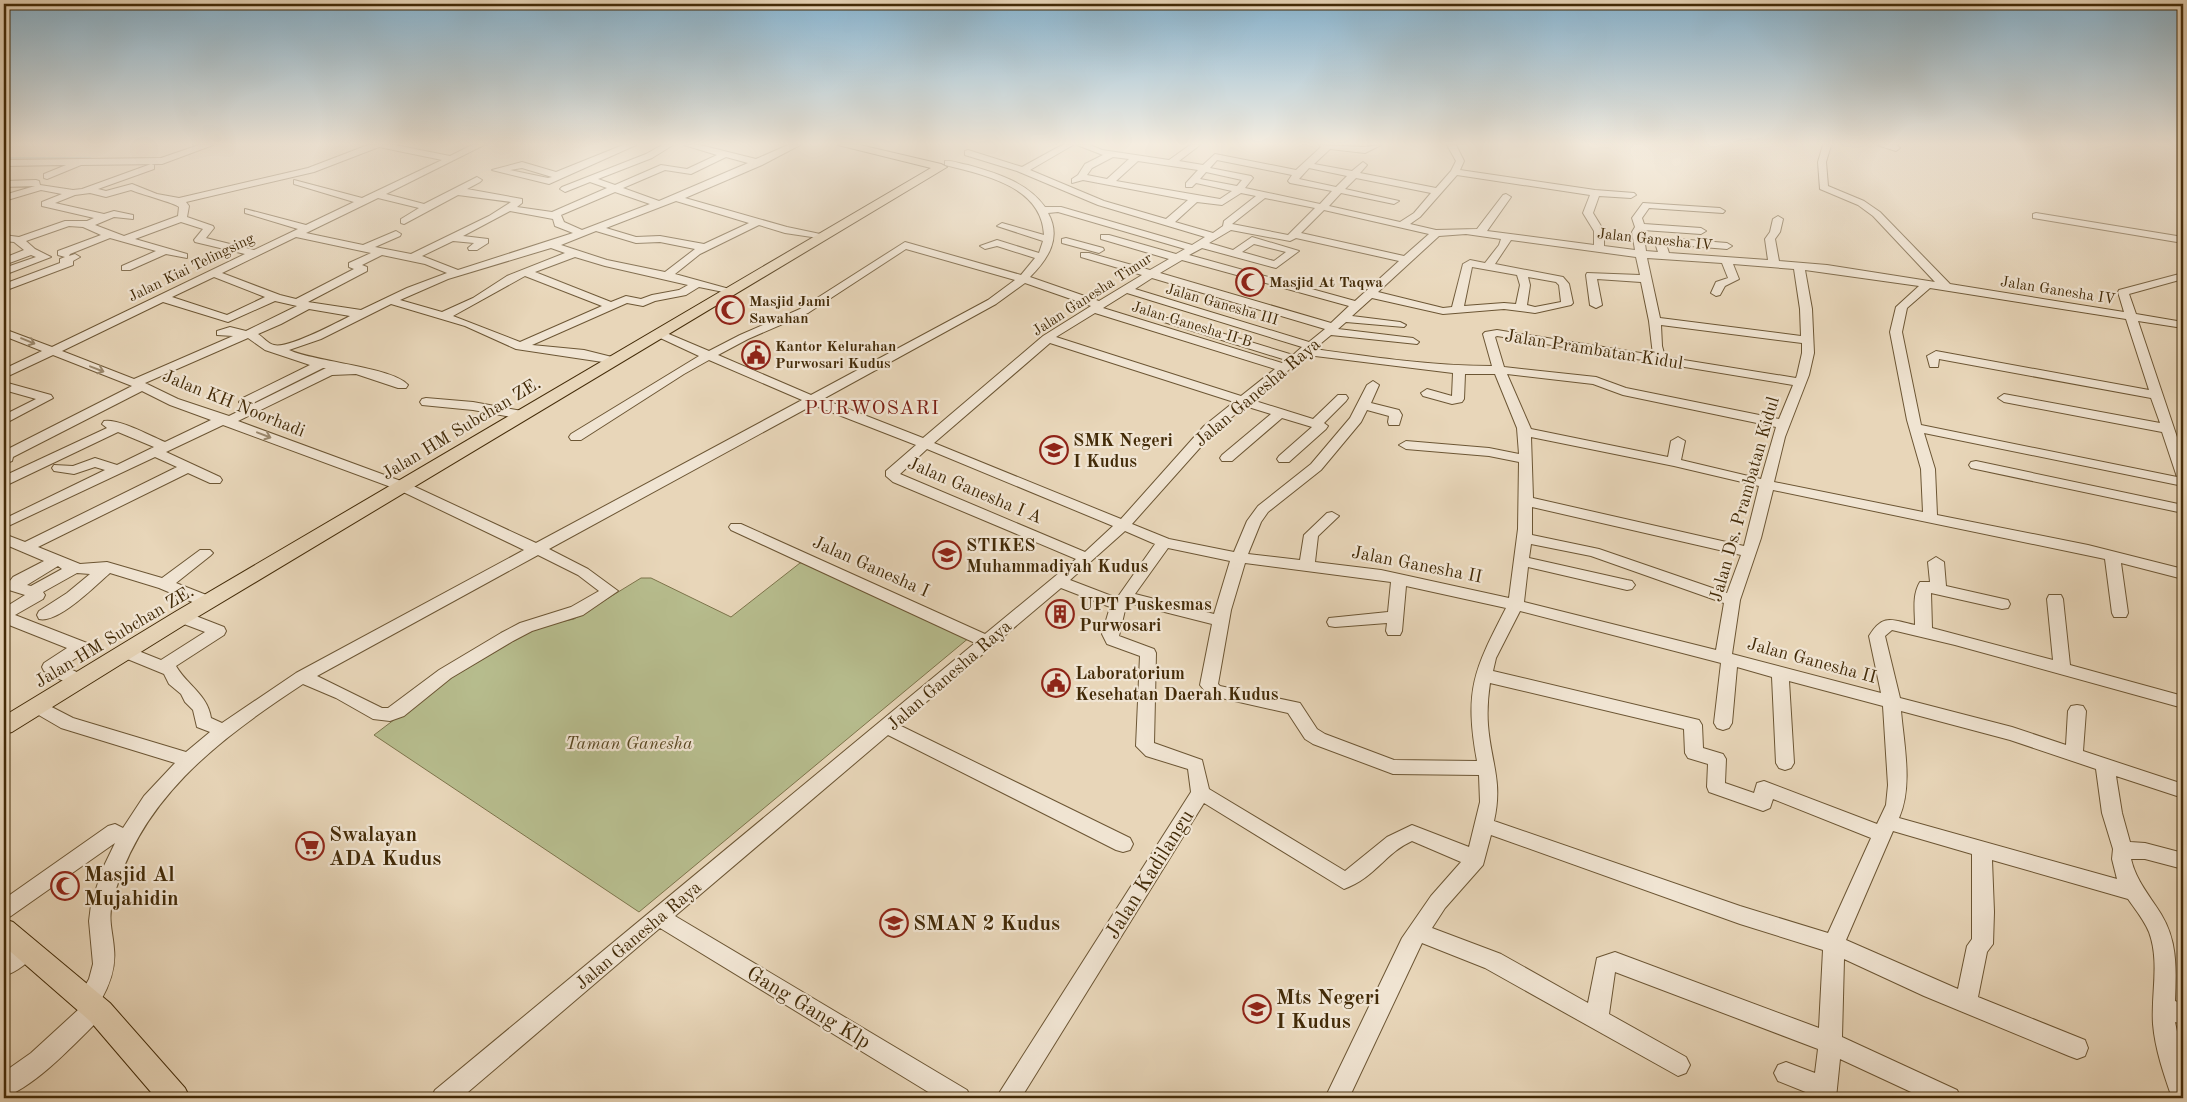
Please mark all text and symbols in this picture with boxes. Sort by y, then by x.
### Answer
street label: Jalan Ganesha IV [1596,227,1714,254]
street label: Jalan Kiai Telingsing [126,231,257,305]
street label: Jalan Ganesha Timur [1030,251,1155,340]
mosque icon: Masjid At Taqwa [1235,267,1265,297]
street label: Jalan Ganesha IV [1999,275,2117,308]
place label: Masjid At Taqwa [1269,276,1383,291]
street label: Jalan Ganesha III [1164,282,1280,329]
mosque icon: Masjid Jami Sawahan [715,295,745,325]
place label: Masjid Jami Sawahan [749,295,830,327]
street label: Jalan Ganesha II B [1130,300,1254,351]
street label: Jalan Prambatan Kidul [1503,327,1684,373]
street label: Jalan Ganesha Raya [1191,335,1324,450]
one-way arrow [20,337,35,346]
public building icon: Kantor Kelurahan Purwosari Kudus [741,340,771,370]
place label: Kantor Kelurahan Purwosari Kudus [775,340,896,372]
one-way arrow [89,365,104,374]
street label: Jalan KH Noorhadi [160,367,308,441]
street label: Jalan HM Subchan ZE. [379,374,544,483]
street label: Jalan Ds. Prambatan Kidul [1707,395,1783,604]
district label: PURWOSARI [804,399,940,419]
one-way arrow [256,431,271,440]
place label: SMK Negeri I Kudus [1073,432,1173,471]
school or university icon: SMK Negeri I Kudus [1039,435,1069,465]
street label: Jalan Ganesha I A [905,454,1045,528]
street label: Jalan Ganesha I [810,533,932,601]
place label: STIKES Muhammadiyah Kudus [966,537,1148,576]
school or university icon: STIKES Muhammadiyah Kudus [932,540,962,570]
street label: Jalan Ganesha II [1350,543,1484,586]
street label: Jalan HM Subchan ZE. [32,582,197,691]
place label: UPT Puskesmas Purwosari [1079,596,1212,635]
building icon: UPT Puskesmas Purwosari [1045,599,1075,629]
street label: Jalan Ganesha Raya [884,617,1015,734]
street label: Jalan Ganesha II [1745,635,1878,687]
place label: Laboratorium Kesehatan Daerah Kudus [1075,665,1279,704]
public building icon: Laboratorium Kesehatan Daerah Kudus [1041,668,1071,698]
park label: Taman Ganesha [565,735,693,753]
street label: Jalan Kadilangu [1102,807,1198,943]
place label: Swalayan ADA Kudus [329,825,441,870]
supermarket icon: Swalayan ADA Kudus [295,831,325,861]
place label: Masjid Al Mujahidin [84,865,179,910]
mosque icon: Masjid Al Mujahidin [50,871,80,901]
street label: Jalan Ganesha Raya [572,878,705,993]
school or university icon: SMAN 2 Kudus [879,908,909,938]
place label: SMAN 2 Kudus [913,914,1060,935]
street label: Gang Gang Klp [743,963,874,1053]
place label: Mts Negeri I Kudus [1276,988,1380,1033]
school or university icon: Mts Negeri I Kudus [1242,994,1272,1024]

